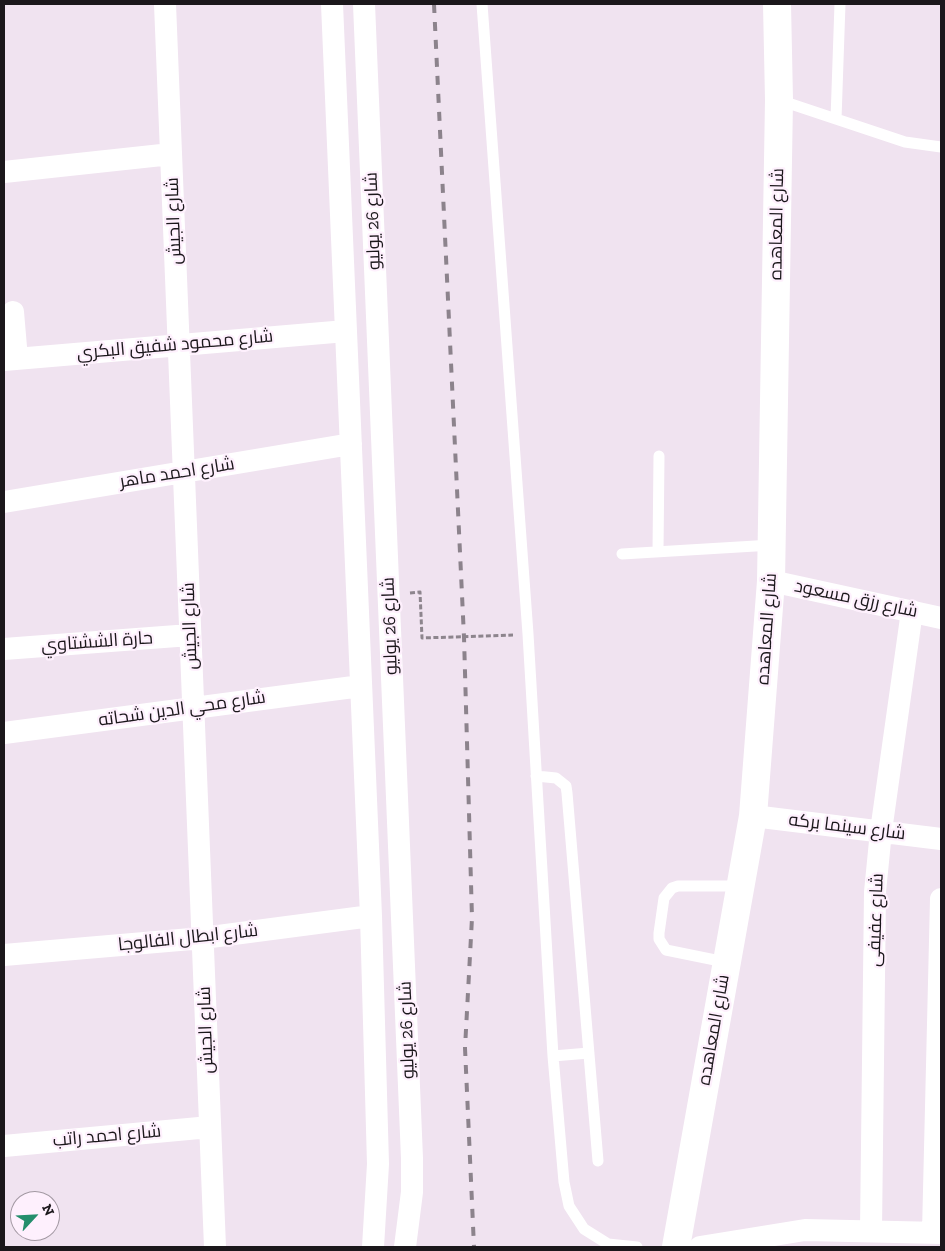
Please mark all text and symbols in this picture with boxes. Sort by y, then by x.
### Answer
street label: شارع المعاهده [765,168,789,280]
street label: شارع 26 يوليو [361,172,385,270]
street label: شارع الجيش [162,177,186,265]
street label: شارع محمود شفيق البكري [76,326,274,364]
street label: شارع احمد ماهر [118,453,236,493]
street label: شارع المعاهده [752,572,782,686]
street label: شارع رزق مسعود [792,575,920,623]
street label: شارع 26 يوليو [378,577,402,675]
street label: شارع الجيش [178,582,202,670]
street label: حارة الششتاوي [40,627,154,657]
street label: شارع محي الدين شحاته [97,687,267,731]
street label: شارع سينما بركه [787,809,907,845]
street label: شارع عفيفى [864,873,888,967]
street label: شارع ابطال الفالوجا [117,920,259,956]
street label: شارع المعاهده [694,973,734,1087]
street label: شارع 26 يوليو [395,981,419,1079]
street label: شارع الجيش [194,986,218,1074]
street label: شارع احمد راتب [52,1121,162,1151]
north arrow [10,1191,60,1241]
text: N [38,1201,58,1218]

